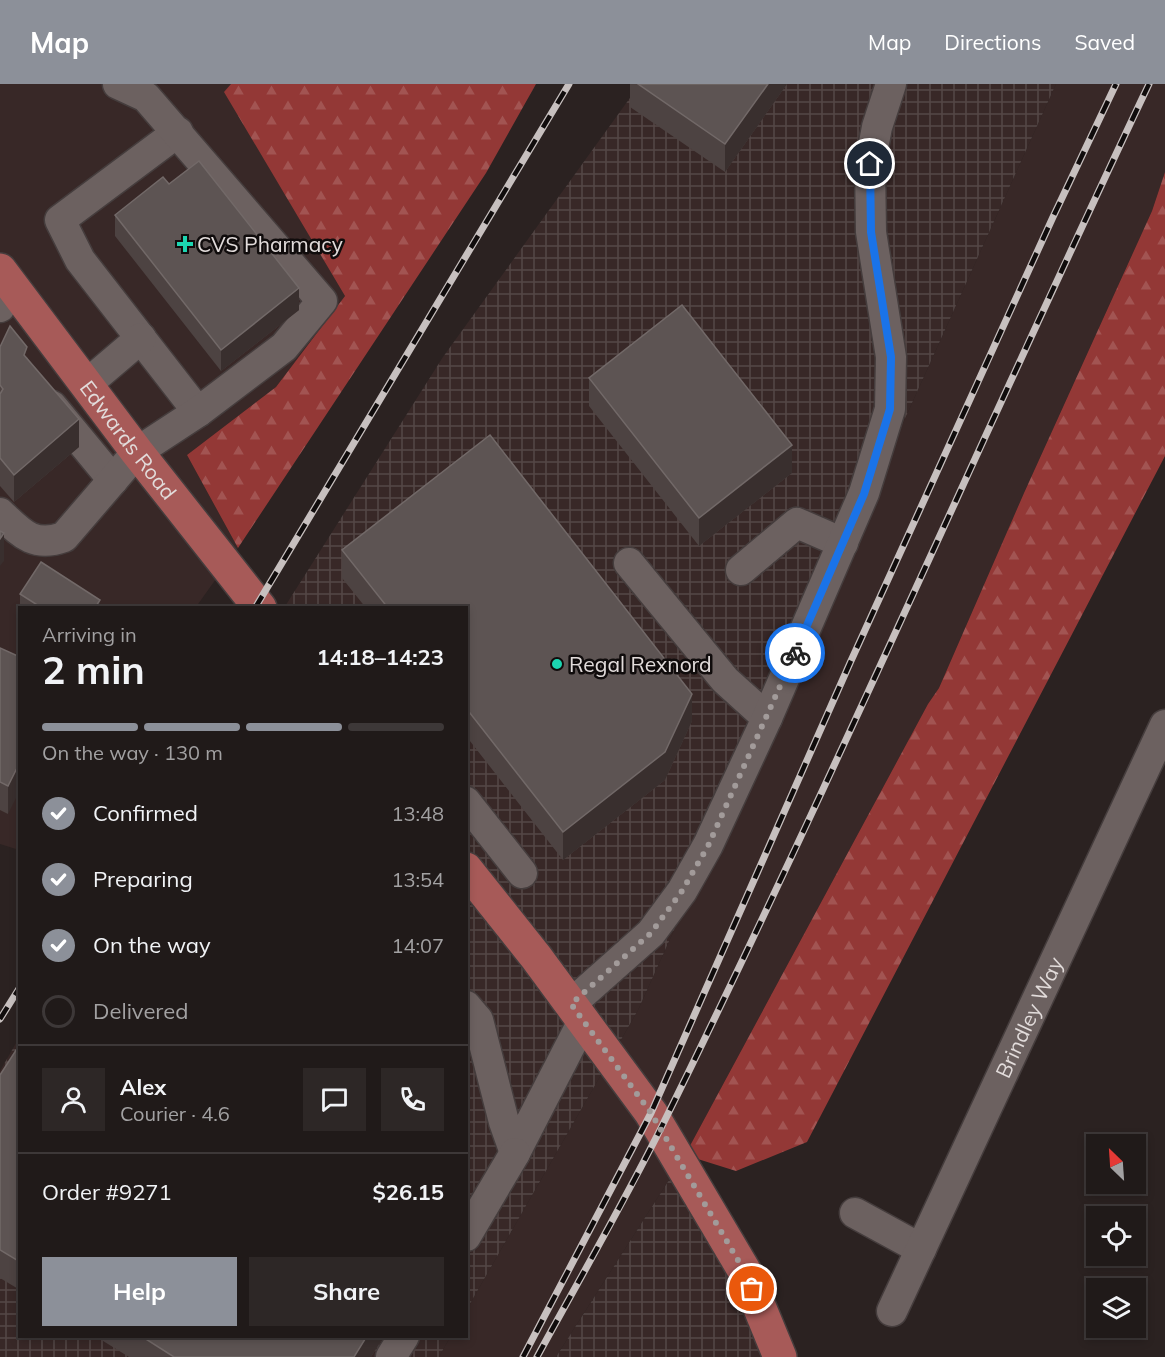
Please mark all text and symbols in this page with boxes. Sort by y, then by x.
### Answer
text: Map [30,25,89,60]
text: Map [868,29,911,55]
text: Directions [944,29,1041,55]
text: Saved [1074,29,1135,55]
pin [844,138,895,189]
icon: home [853,147,886,180]
place label: CVS Pharmacy [197,231,343,257]
marker: CVS Pharmacy [178,237,192,251]
street label: Edwards Road [75,375,182,505]
text: Arriving in [42,622,137,647]
courier [765,623,825,683]
icon: bike [779,637,812,670]
text: 14:18–14:23 [316,643,444,671]
text: 2 min [42,645,145,694]
place label: Regal Rexnord [569,651,712,677]
marker: Regal Rexnord [550,657,564,671]
text: On the way · 130 m [42,740,223,765]
icon: check [42,797,75,830]
text: Confirmed [93,799,198,827]
text: 13:48 [391,801,444,826]
icon: check [42,863,75,896]
text: Preparing [93,865,193,893]
text: 13:54 [391,867,444,892]
icon: check [42,929,75,962]
text: On the way [93,931,211,959]
text: 14:07 [391,933,444,958]
street label: Brindley Way [989,953,1068,1082]
text: Delivered [93,997,188,1025]
button: person [42,1068,105,1131]
button: chat [303,1068,366,1131]
button: phone [381,1068,444,1131]
text: Alex [120,1073,166,1101]
text: Courier · 4.6 [120,1101,230,1126]
north arrow [1086,1134,1146,1194]
map controls [1086,1134,1146,1338]
text: Order #9271 [42,1178,172,1206]
text: $26.15 [373,1178,444,1206]
button: locate [1086,1206,1146,1266]
button: Help [42,1257,237,1326]
button: Share [249,1257,444,1326]
pin [726,1263,777,1314]
icon: bag [735,1272,768,1305]
button: layers [1086,1278,1146,1338]

